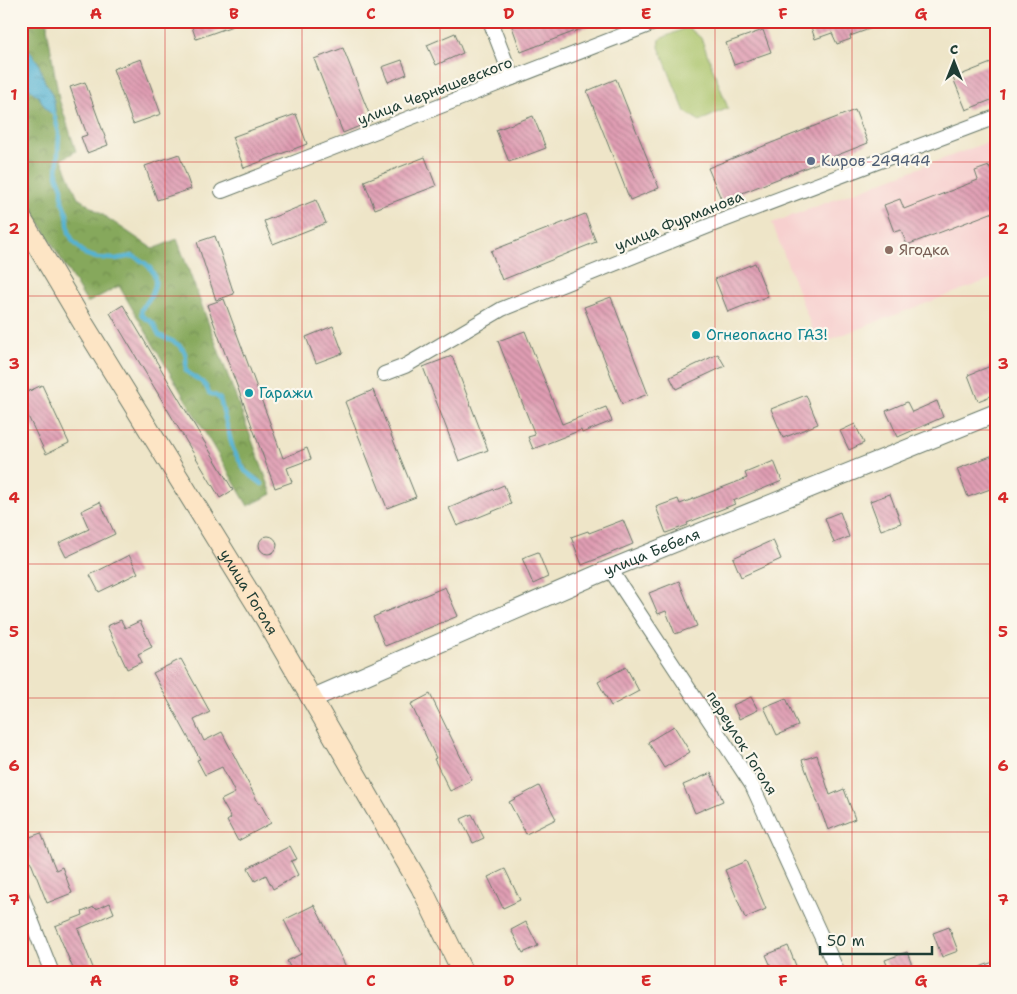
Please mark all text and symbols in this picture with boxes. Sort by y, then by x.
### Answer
text: A [90,3,102,24]
text: B [229,3,239,24]
text: C [366,3,376,24]
text: D [503,3,515,24]
text: E [641,3,651,24]
text: F [778,3,788,24]
text: G [915,3,928,24]
north arrow [930,38,980,88]
text: С [950,40,958,58]
street label: улица Чернышевского [355,52,515,130]
text: 1 [10,84,18,105]
text: 1 [999,84,1007,105]
place label: Киров 249444 [821,151,930,171]
marker: Киров 249444 [805,155,817,167]
street label: улица Фурманова [612,186,747,256]
text: 2 [8,218,20,239]
text: 2 [997,218,1009,239]
place label: Ягодка [899,240,950,260]
marker: Ягодка [883,244,895,256]
place label: Огнеопасно ГАЗ! [706,325,828,345]
marker: Огнеопасно ГАЗ! [690,329,702,341]
text: 3 [8,353,20,374]
text: 3 [997,353,1009,374]
place label: Гаражи [259,383,313,403]
marker: Гаражи [243,387,255,399]
text: 4 [8,487,20,508]
text: 4 [997,487,1009,508]
street label: улица Бебеля [600,524,703,581]
street label: улица Гоголя [215,545,283,639]
text: 5 [9,621,19,642]
text: 5 [998,621,1008,642]
street label: переулок Гоголя [702,687,782,799]
text: 6 [8,755,20,776]
text: 6 [997,755,1009,776]
text: 7 [8,889,20,910]
text: 7 [997,889,1009,910]
scale bar [820,924,932,956]
text: 50 m [827,931,865,951]
text: A [90,970,102,991]
text: B [229,970,239,991]
text: C [366,970,376,991]
text: D [503,970,515,991]
text: E [641,970,651,991]
text: F [778,970,788,991]
text: G [915,970,928,991]

